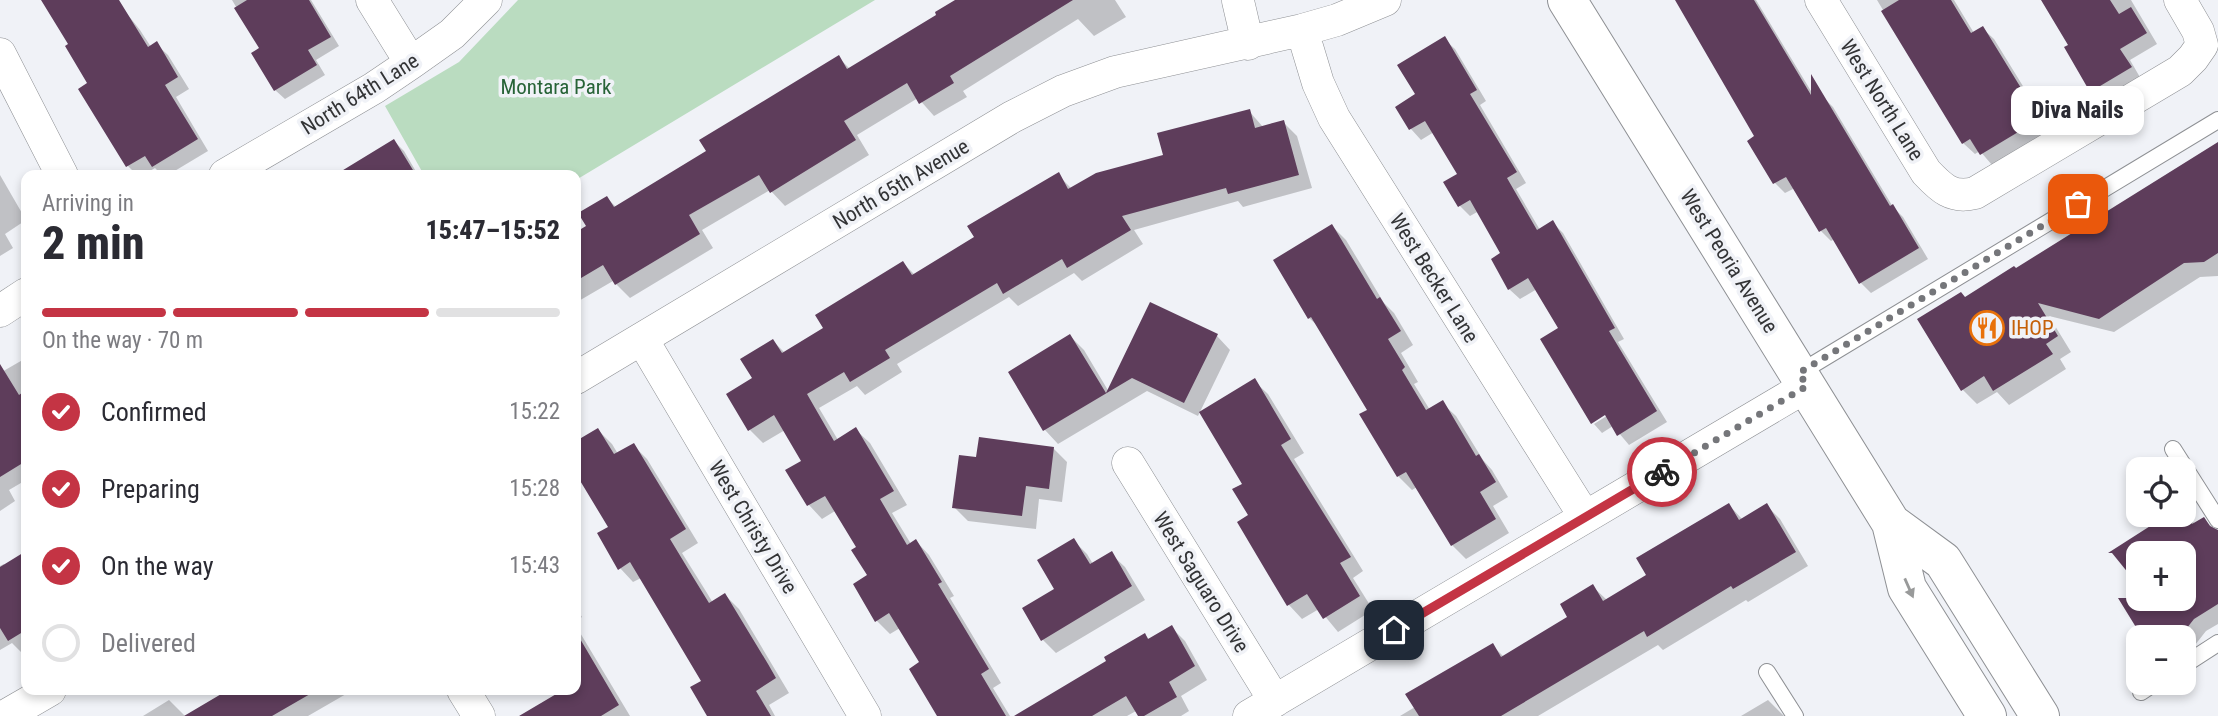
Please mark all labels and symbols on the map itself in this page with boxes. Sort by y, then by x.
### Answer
street label: West North Lane [1835,35,1929,165]
street label: North 64th Lane [297,48,423,140]
park label: Montara Park [500,75,612,99]
callout: Diva Nails [2011,85,2144,134]
street label: North 65th Avenue [829,134,973,234]
pin [2048,174,2108,234]
street label: West Peoria Avenue [1675,185,1783,337]
street label: West Becker Lane [1385,209,1483,347]
restaurant icon: IHOP [1968,309,2006,347]
place label: IHOP [2011,316,2054,340]
courier [1627,437,1697,507]
street label: West Christy Drive [704,456,802,598]
street label: West Saguaro Drive [1148,507,1254,657]
one-way arrow [1904,578,1915,599]
pin [1364,600,1424,660]

